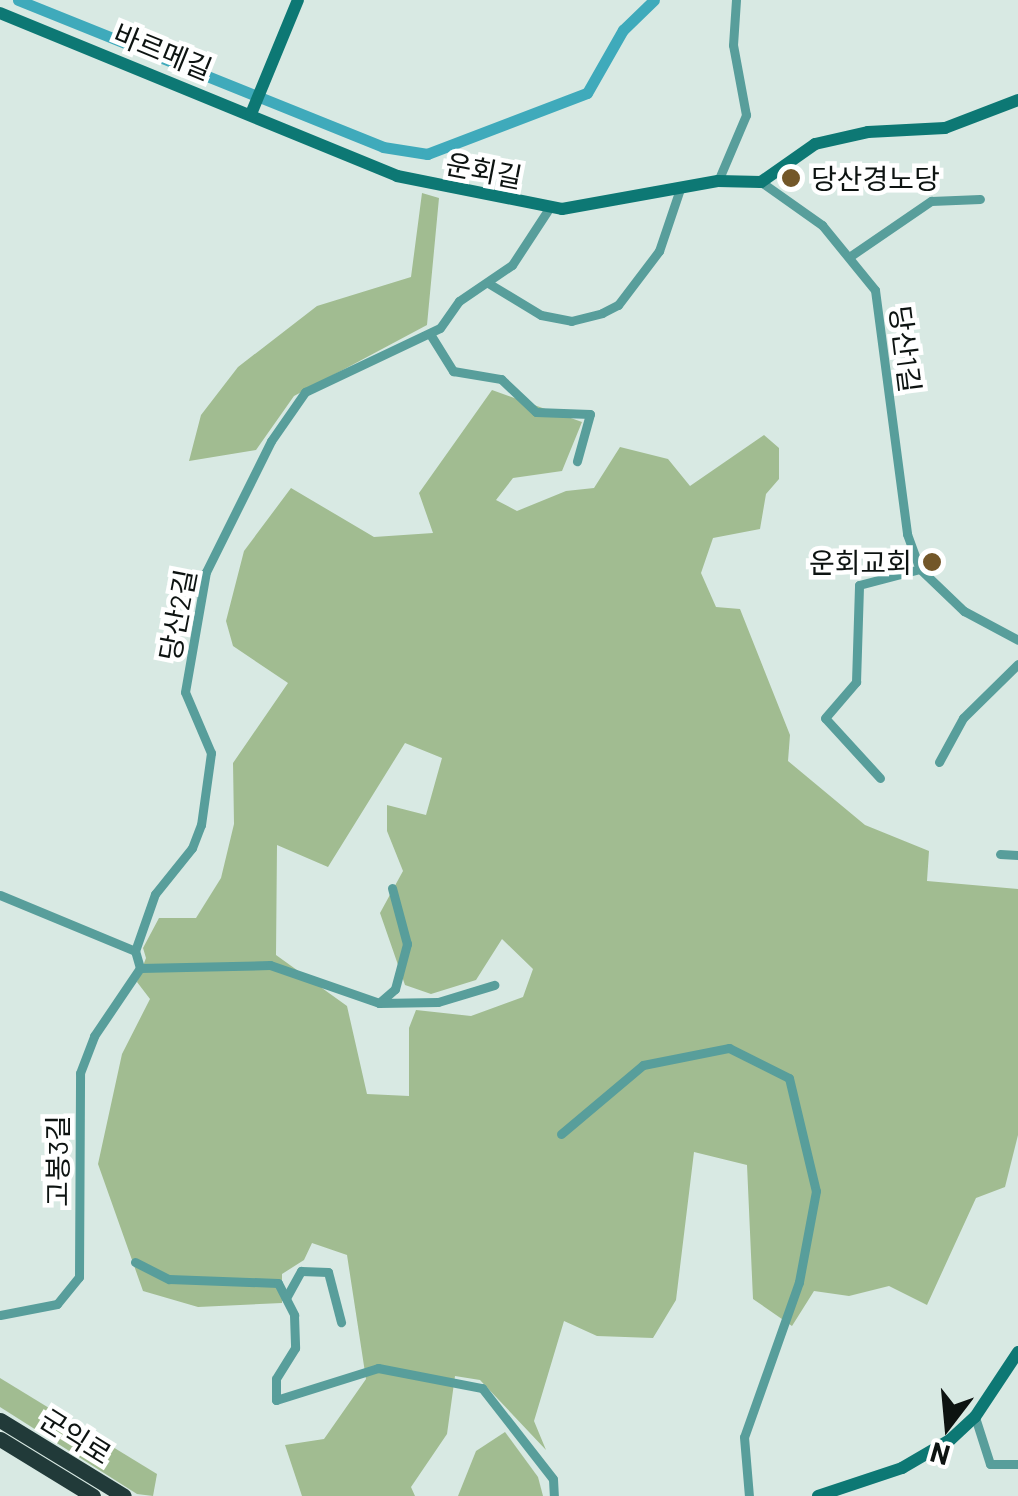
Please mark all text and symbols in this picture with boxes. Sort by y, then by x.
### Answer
street label: 바르메길 [109,16,217,86]
street label: 운회길 [443,146,525,194]
place label: 당산경노당 [811,161,940,195]
marker: 당산경노당 [780,167,802,189]
street label: 당산1길 [884,304,928,394]
place label: 운회교회 [809,545,912,579]
marker: 운회교회 [921,551,943,573]
street label: 당산2길 [152,566,202,664]
street label: 고봉3길 [40,1115,74,1207]
north arrow [898,1376,998,1476]
street label: 군익로 [34,1401,118,1471]
text: N [926,1436,953,1474]

